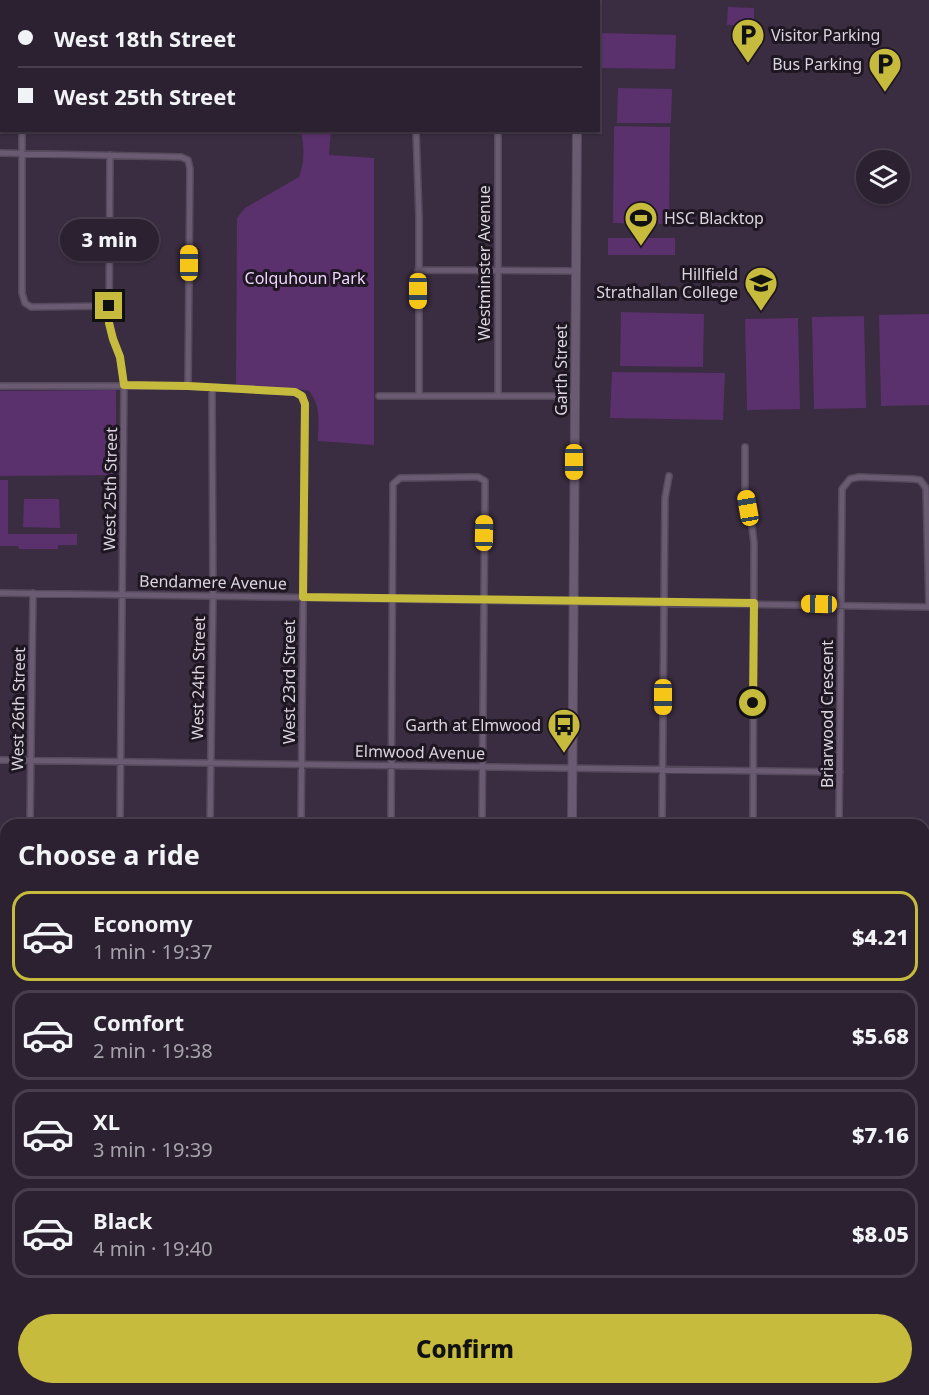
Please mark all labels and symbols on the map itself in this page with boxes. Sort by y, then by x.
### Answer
parking icon: Visitor Parking [730,17,766,64]
place label: Visitor Parking [771,24,880,46]
parking icon: Bus Parking [867,46,903,93]
place label: Bus Parking [772,53,862,75]
street label: Westminster Avenue [473,185,495,341]
sports icon: HSC Blacktop [623,200,659,247]
place label: HSC Blacktop [664,207,764,229]
callout: 3 min [60,219,158,261]
car [180,245,198,281]
place label: Hillfield Strathallan College [596,263,738,303]
school or university icon: Hillfield Strathallan College [743,265,779,312]
park label: Colquhoun Park [245,267,366,289]
car [409,273,427,309]
route end [95,292,122,319]
street label: Garth Street [550,324,572,416]
street label: West 25th Street [98,427,122,551]
car [565,444,583,480]
car [736,489,760,527]
car [475,515,493,551]
street label: Bendamere Avenue [139,570,287,594]
car [801,595,837,613]
street label: West 24th Street [186,616,210,740]
street label: West 23rd Street [278,620,300,744]
street label: Briarwood Crescent [816,640,838,788]
street label: West 26th Street [6,647,30,771]
car [654,679,672,715]
route start [739,689,766,716]
bus stop icon: Garth at Elmwood [546,707,582,754]
place label: Garth at Elmwood [405,714,541,736]
street label: Elmwood Avenue [355,740,485,764]

